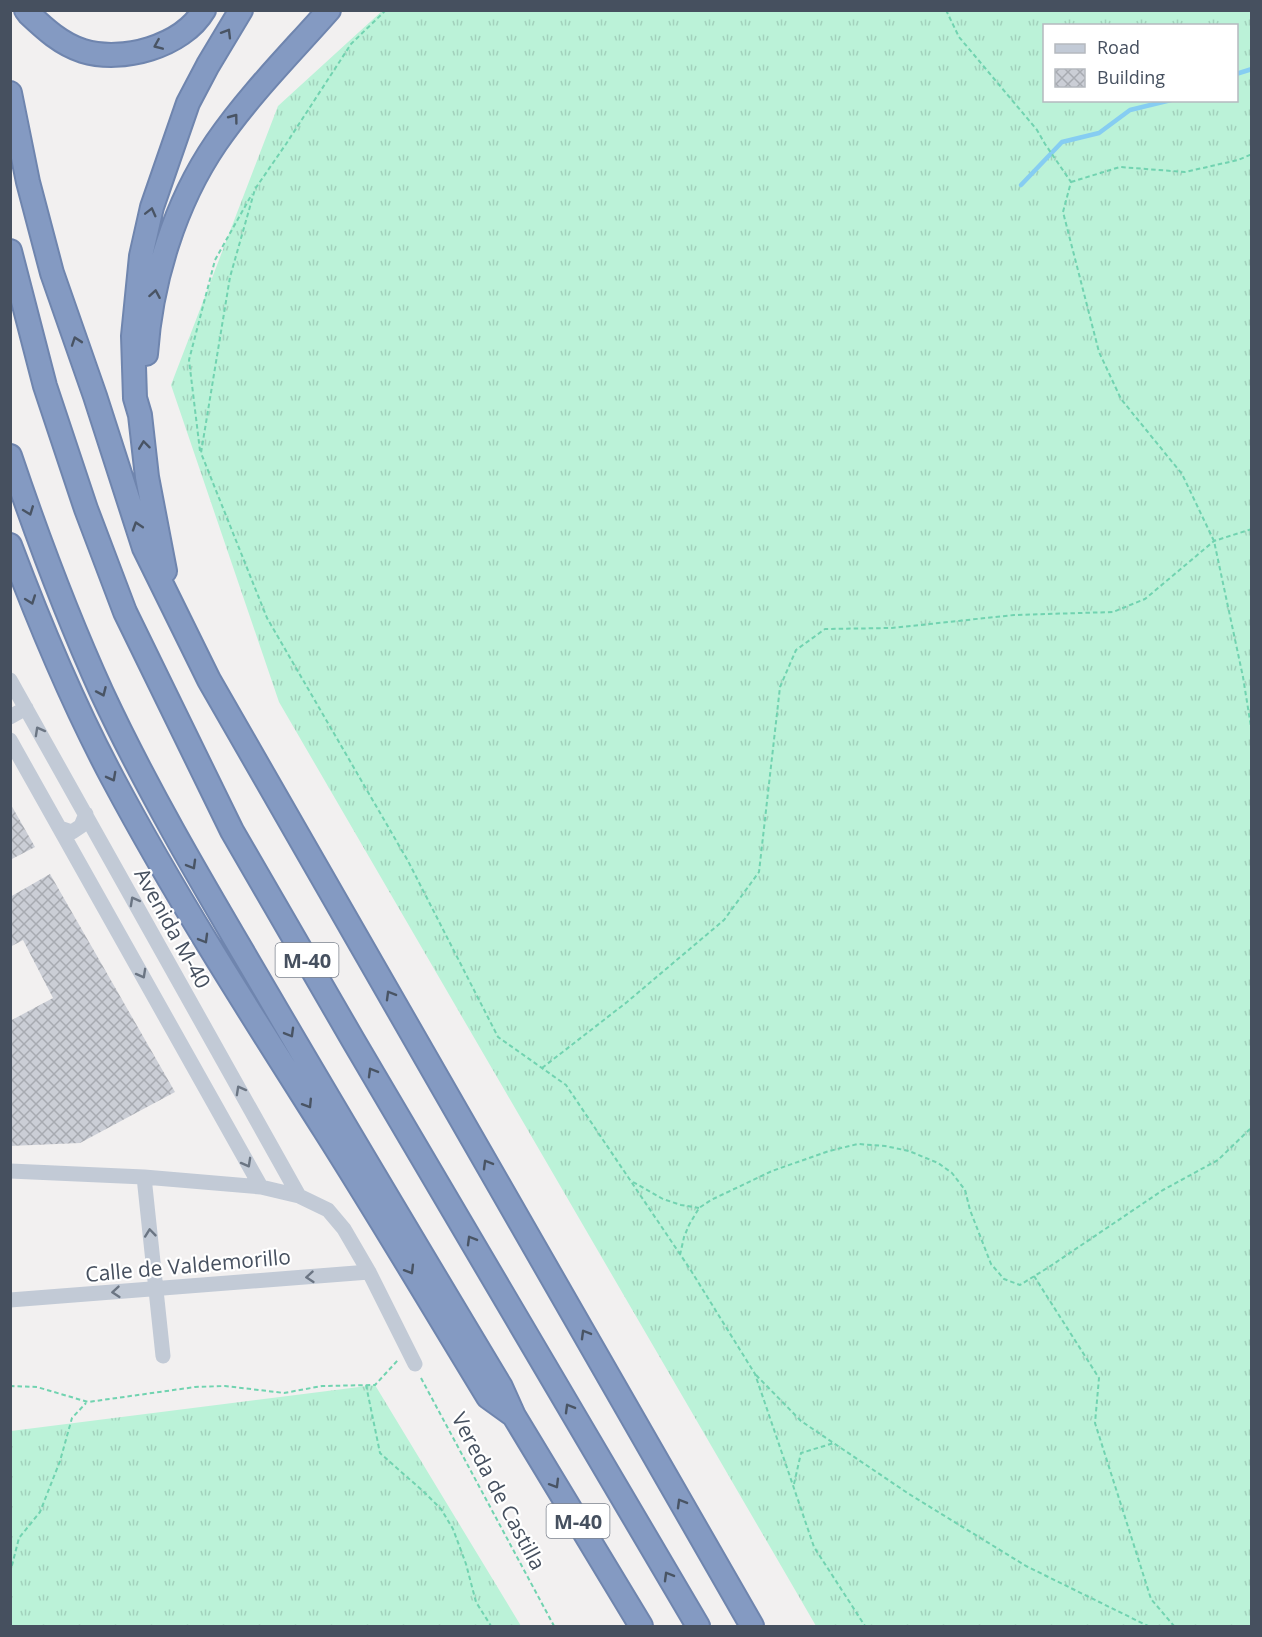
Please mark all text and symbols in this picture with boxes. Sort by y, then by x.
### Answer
legend [1043,24,1238,102]
one-way arrow [220,29,231,39]
text: Road [1097,35,1140,59]
one-way arrow [154,38,165,50]
text: Building [1097,65,1165,89]
one-way arrow [227,114,238,125]
one-way arrow [144,207,157,217]
one-way arrow [148,290,161,300]
one-way arrow [71,336,84,347]
one-way arrow [138,440,150,449]
one-way arrow [22,505,35,516]
one-way arrow [132,521,145,532]
one-way arrow [23,594,36,605]
one-way arrow [95,685,107,696]
one-way arrow [35,727,46,737]
one-way arrow [105,771,116,781]
one-way arrow [184,859,196,869]
street label: Avenida M-40 [128,863,218,993]
one-way arrow [130,897,141,907]
one-way arrow [197,933,209,943]
road number: M-40 [276,943,338,977]
one-way arrow [135,968,146,978]
one-way arrow [386,991,398,1001]
one-way arrow [283,1027,294,1037]
one-way arrow [367,1068,379,1078]
one-way arrow [236,1085,247,1096]
one-way arrow [301,1098,313,1108]
one-way arrow [240,1156,251,1167]
one-way arrow [483,1160,495,1171]
one-way arrow [144,1228,157,1237]
one-way arrow [466,1236,478,1246]
street label: Calle de Valdemorillo [84,1242,292,1288]
one-way arrow [403,1264,415,1274]
one-way arrow [306,1270,315,1283]
one-way arrow [111,1285,120,1298]
one-way arrow [580,1329,592,1340]
one-way arrow [565,1404,577,1414]
street label: Vereda de Castilla [446,1407,552,1575]
one-way arrow [548,1478,560,1488]
one-way arrow [677,1499,689,1509]
road number: M-40 [546,1504,610,1538]
one-way arrow [664,1572,676,1582]

